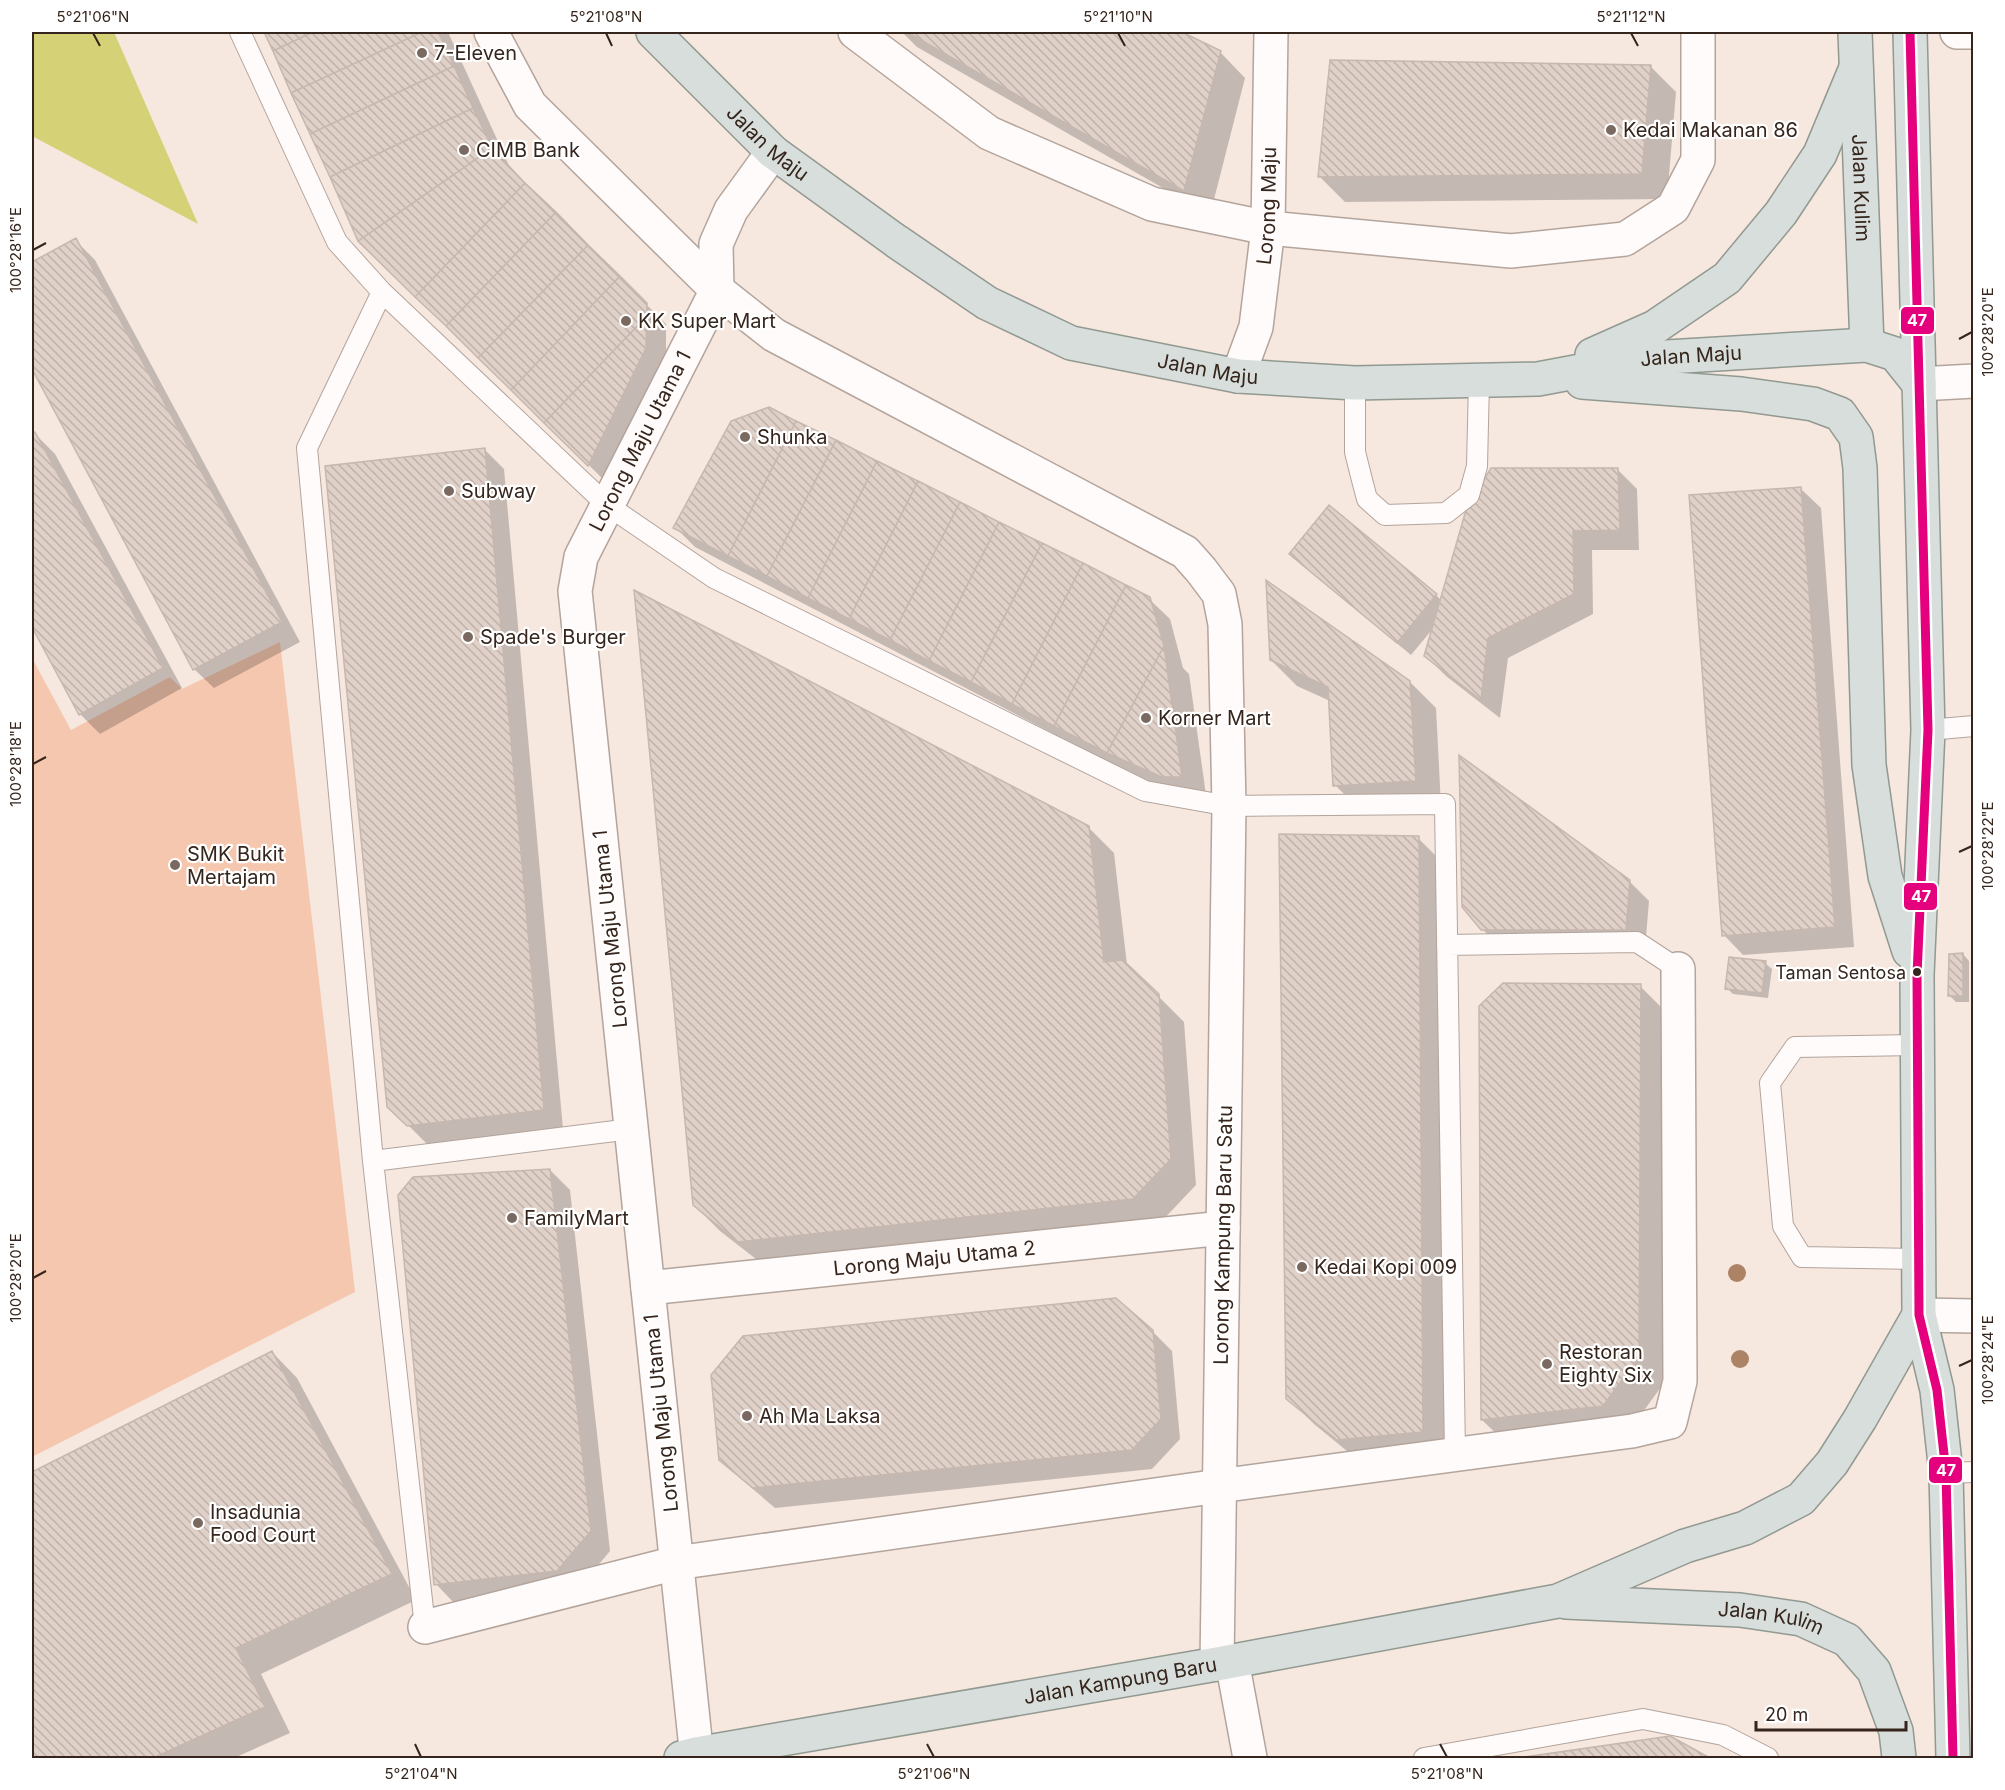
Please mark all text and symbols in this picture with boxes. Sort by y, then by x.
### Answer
text: 5°21'06"N [57,7,129,26]
text: 5°21'08"N [570,7,642,26]
text: 5°21'10"N [1083,7,1153,26]
text: 5°21'12"N [1596,7,1666,26]
place label: 7-Eleven [434,41,517,65]
marker: 7-Eleven [415,46,429,60]
street label: Jalan Maju [722,101,814,186]
place label: Kedai Makanan 86 [1623,118,1798,142]
marker: Kedai Makanan 86 [1604,123,1618,137]
street label: Jalan Kulim [1847,133,1875,242]
place label: CIMB Bank [476,138,580,162]
marker: CIMB Bank [457,143,471,157]
street label: Lorong Maju [1252,147,1281,266]
text: 100°28'16"E [6,207,25,293]
text: 100°28'20"E [1978,287,1997,377]
line badge: 47 [1900,306,1935,335]
place label: KK Super Mart [638,309,776,333]
text: 47 [1907,310,1927,330]
marker: KK Super Mart [619,314,633,328]
street label: Jalan Maju [1638,341,1743,372]
street label: Lorong Maju Utama 1 [584,347,696,535]
street label: Jalan Maju [1155,348,1259,389]
place label: Shunka [757,425,828,449]
marker: Shunka [738,430,752,444]
place label: Subway [461,479,536,503]
marker: Subway [442,484,456,498]
place label: Spade's Burger [480,625,626,649]
marker: Spade's Burger [461,630,475,644]
place label: Korner Mart [1158,706,1271,730]
marker: Korner Mart [1139,711,1153,725]
text: 100°28'18"E [6,721,25,807]
text: 100°28'22"E [1978,801,1997,891]
street label: Lorong Maju Utama 1 [588,829,632,1029]
place label: SMK Bukit Mertajam [187,842,285,889]
marker: SMK Bukit Mertajam [168,858,182,872]
line badge: 47 [1903,882,1938,911]
text: 47 [1911,886,1931,906]
place label: Taman Sentosa [1775,962,1906,983]
marker: Taman Sentosa [1911,966,1923,978]
street label: Lorong Kampung Baru Satu [1209,1105,1237,1365]
place label: FamilyMart [524,1206,629,1230]
marker: FamilyMart [505,1211,519,1225]
text: 100°28'20"E [6,1233,25,1323]
street label: Lorong Maju Utama 2 [832,1236,1037,1281]
place label: Kedai Kopi 009 [1314,1255,1457,1279]
marker: Kedai Kopi 009 [1295,1260,1309,1274]
street label: Lorong Maju Utama 1 [639,1313,683,1513]
text: 100°28'24"E [1978,1315,1997,1405]
place label: Restoran Eighty Six [1559,1340,1652,1387]
marker: Restoran Eighty Six [1540,1357,1554,1371]
place label: Ah Ma Laksa [759,1404,880,1428]
marker: Ah Ma Laksa [740,1409,754,1423]
line badge: 47 [1928,1456,1963,1484]
text: 47 [1936,1460,1956,1480]
place label: Insadunia Food Court [210,1500,316,1547]
marker: Insadunia Food Court [191,1516,205,1530]
street label: Jalan Kulim [1717,1597,1828,1640]
street label: Jalan Kampung Baru [1022,1652,1219,1709]
scale bar [1756,1694,1906,1732]
text: 20 m [1765,1704,1808,1725]
text: 5°21'04"N [384,1764,458,1783]
text: 5°21'06"N [898,1764,970,1783]
text: 5°21'08"N [1411,1764,1483,1783]

